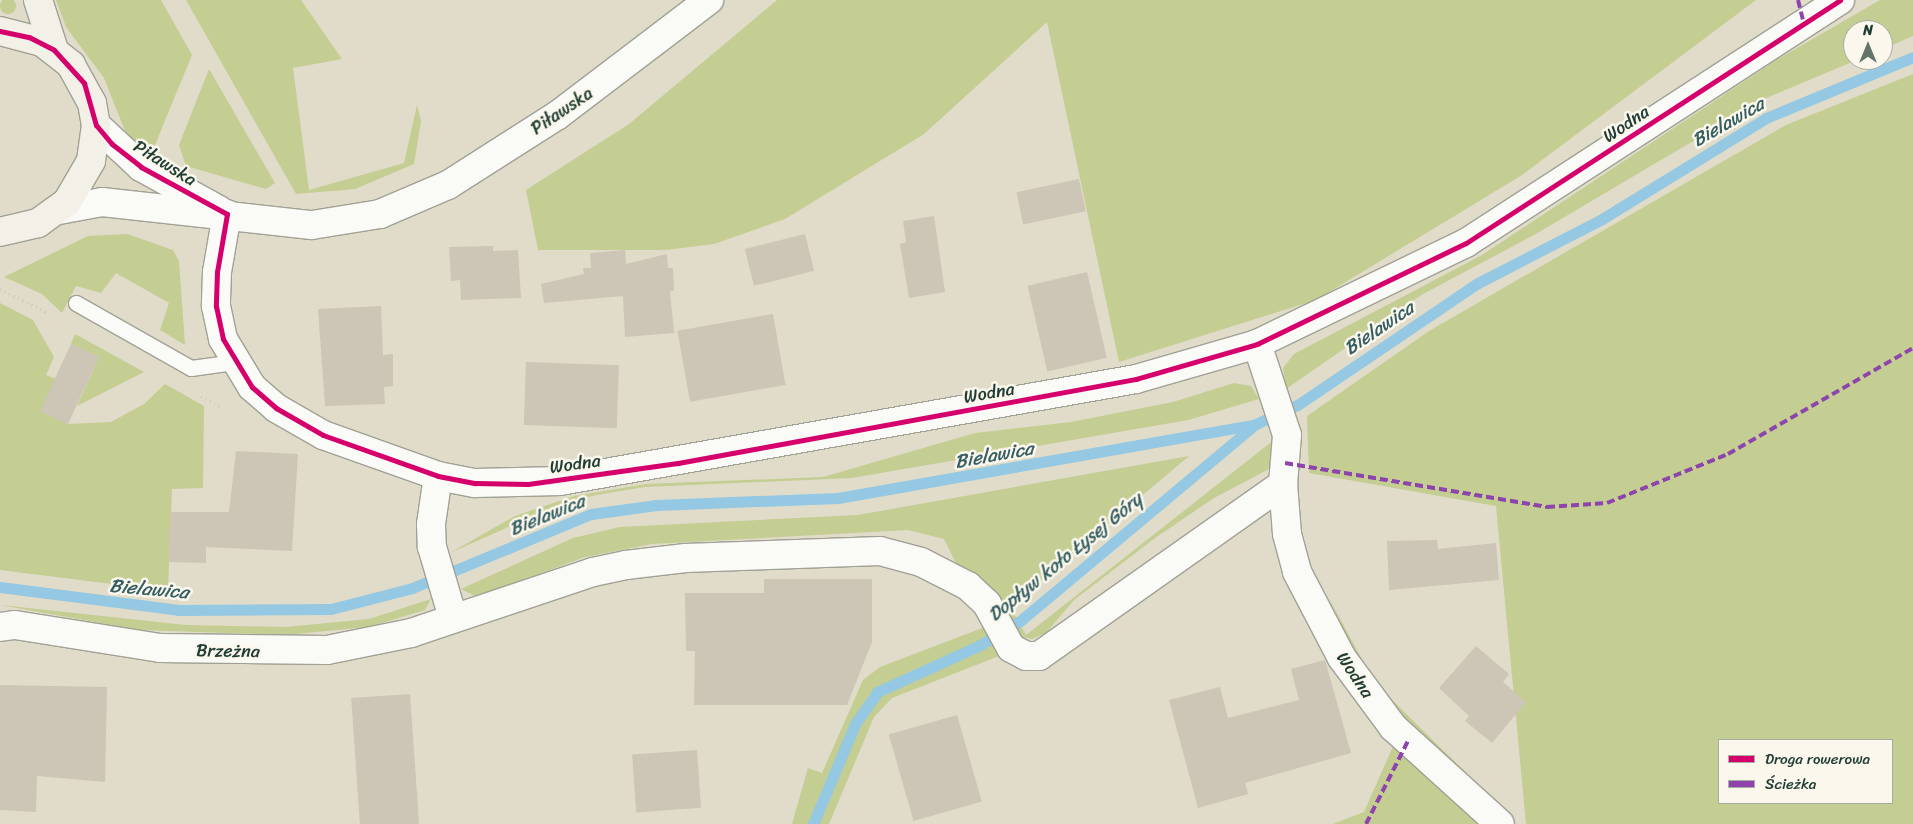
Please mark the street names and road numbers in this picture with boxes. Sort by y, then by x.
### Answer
street label: Piławska [527,82,597,140]
street label: Wodna [1599,101,1653,147]
street label: Piławska [130,135,200,191]
street label: Wodna [962,378,1016,408]
street label: Wodna [548,450,602,478]
street label: Brzeżna [196,640,260,662]
street label: Wodna [1332,648,1378,702]

